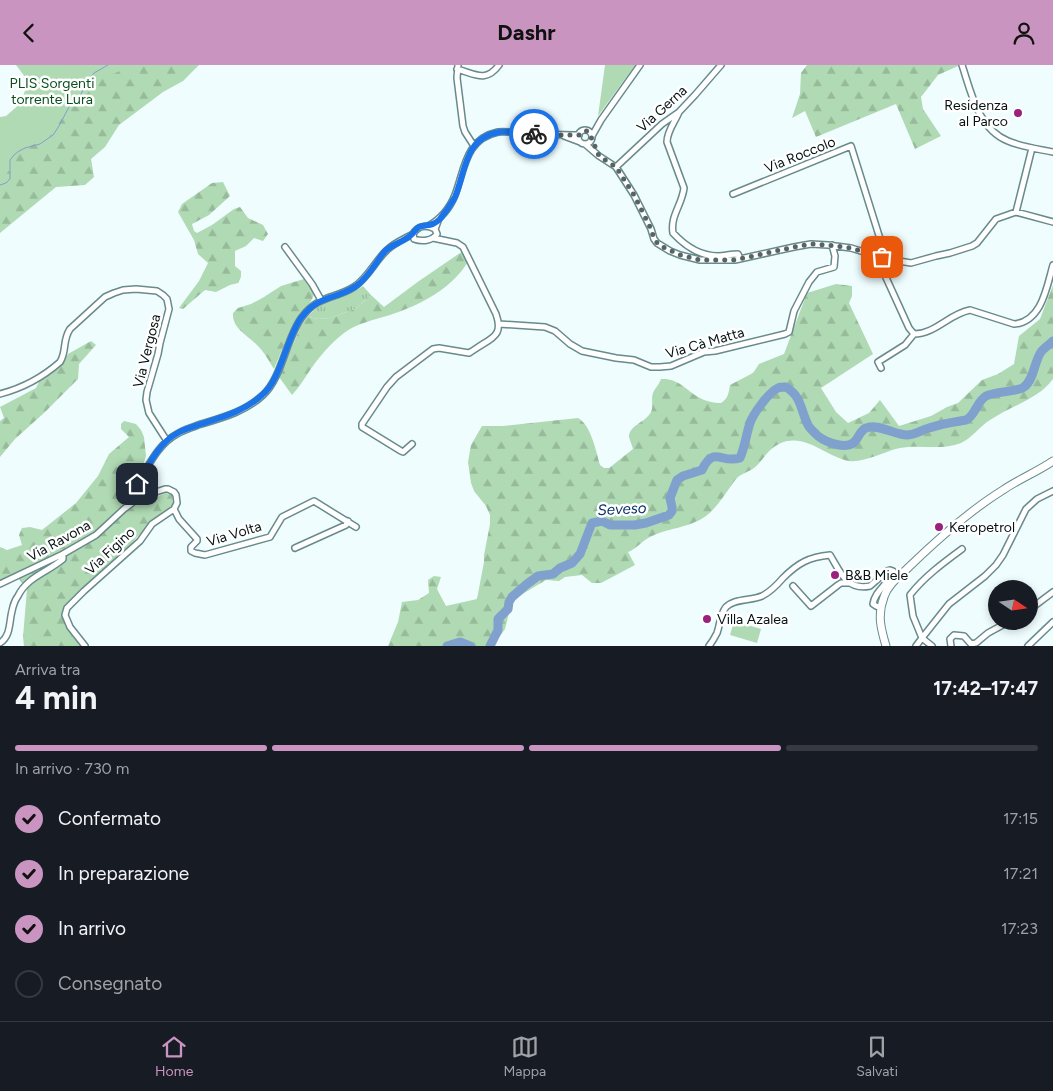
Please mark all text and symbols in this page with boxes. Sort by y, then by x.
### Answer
icon: back [15,19,43,47]
text: Dashr [497,19,556,46]
icon: person [1010,19,1038,47]
park label: PLIS Sorgenti torrente Lura [10,75,94,108]
street label: Via Gerna [633,82,691,136]
place label: Residenza al Parco [944,97,1008,130]
marker: Residenza al Parco [1012,107,1024,119]
courier [509,109,559,159]
icon: bike [520,120,548,148]
street label: Via Roccolo [762,133,838,177]
pin [861,236,903,278]
icon: bag [868,243,896,271]
street label: Via Vergosa [130,313,164,389]
street label: Via Cà Matta [664,324,746,362]
pin [116,463,158,505]
icon: home [123,470,151,498]
water label: Seveso [597,499,647,519]
street label: Via Ravona [24,517,94,565]
street label: Via Volta [205,518,263,550]
place label: Keropetrol [949,519,1015,536]
marker: Keropetrol [933,521,945,533]
street label: Via Figino [82,524,138,578]
place label: B&B Miele [845,567,908,584]
marker: B&B Miele [829,569,841,581]
north arrow [988,580,1038,630]
map controls [988,580,1038,630]
place label: Villa Azalea [717,611,788,628]
marker: Villa Azalea [701,613,713,625]
text: Arriva tra [15,660,80,679]
text: 17:42–17:47 [933,677,1038,700]
text: 4 min [15,679,97,717]
text: In arrivo · 730 m [15,759,129,778]
icon: check [15,805,43,833]
text: Confermato [58,807,161,830]
text: 17:15 [1003,809,1038,828]
icon: check [15,860,43,888]
text: In preparazione [58,862,189,885]
text: 17:21 [1003,864,1038,883]
icon: check [15,915,43,943]
text: In arrivo [58,917,126,940]
text: 17:23 [1001,919,1038,938]
text: Consegnato [58,972,162,995]
tab: Home [155,1033,193,1080]
tab: Mappa [503,1033,546,1080]
tab: Salvati [856,1033,898,1080]

